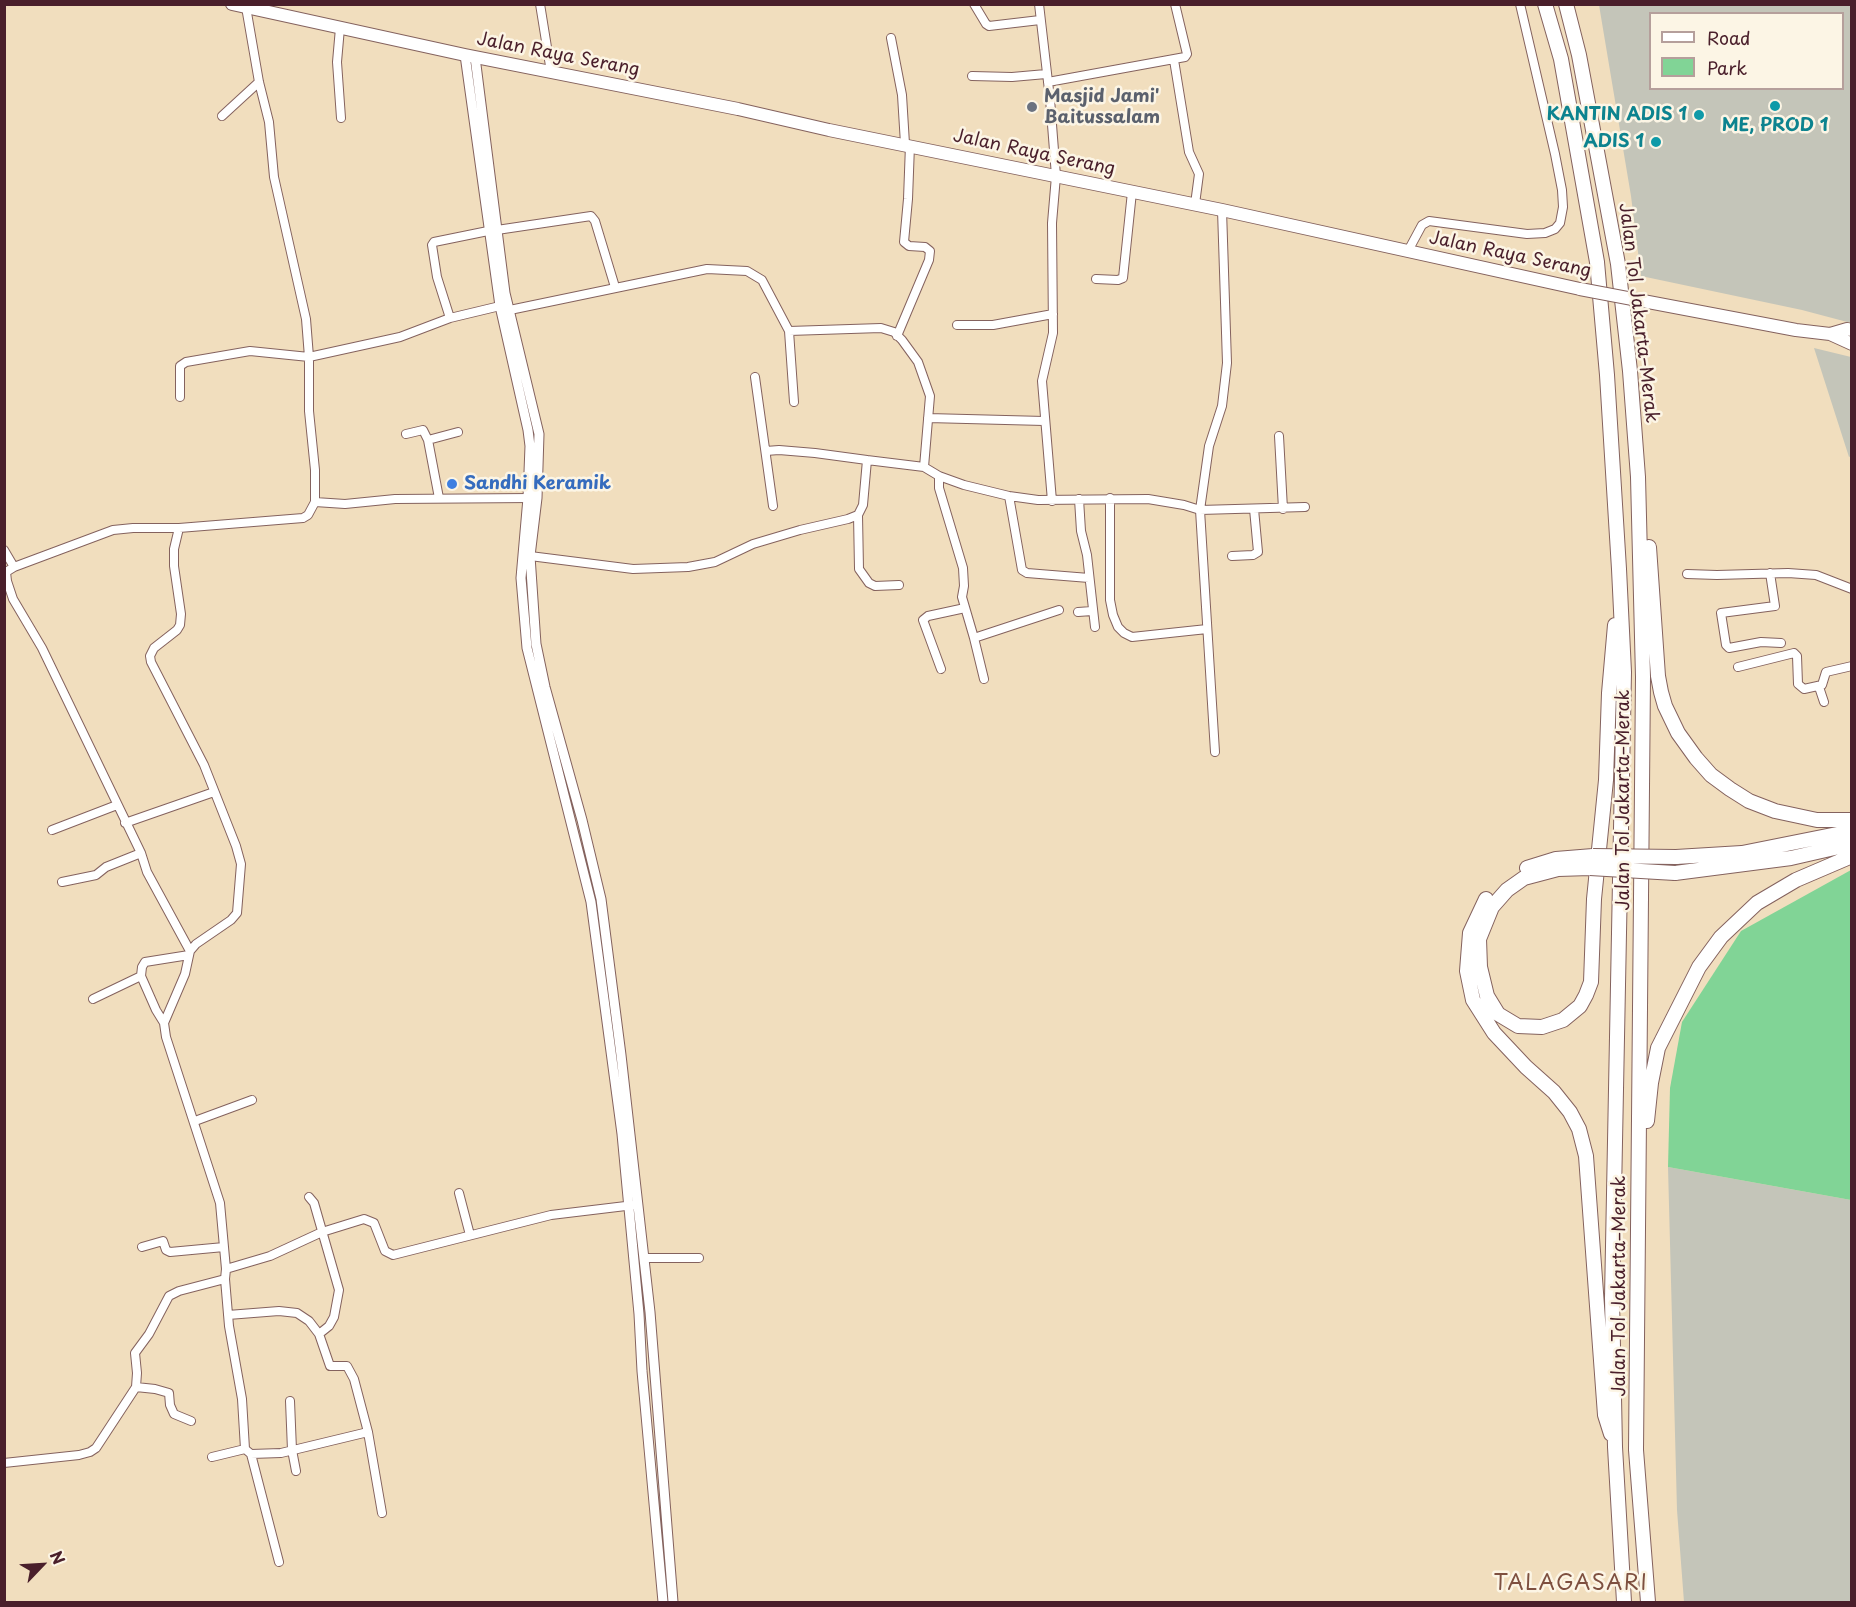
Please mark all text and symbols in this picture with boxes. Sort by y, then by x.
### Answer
legend [1649,12,1844,90]
text: Road [1707,24,1751,51]
street label: Jalan Raya Serang [475,29,641,81]
text: Park [1707,54,1747,81]
place label: Masjid Jami' Baitussalam [1044,86,1160,128]
marker: ME, PROD 1 [1768,99,1782,113]
marker: Masjid Jami' Baitussalam [1025,100,1039,114]
place label: KANTIN ADIS 1 [1547,104,1687,126]
marker: KANTIN ADIS 1 [1692,108,1706,122]
place label: ME, PROD 1 [1722,115,1828,137]
street label: Jalan Raya Serang [951,125,1117,181]
place label: ADIS 1 [1584,131,1644,153]
marker: ADIS 1 [1649,135,1663,149]
street label: Jalan Tol Jakarta–Merak [1614,202,1662,424]
street label: Jalan Raya Serang [1427,227,1593,283]
place label: Sandhi Keramik [464,473,611,495]
marker: Sandhi Keramik [445,477,459,491]
street label: Jalan Tol Jakarta–Merak [1613,689,1635,911]
street label: Jalan Tol Jakarta–Merak [1609,1175,1631,1397]
north arrow [12,1535,72,1595]
text: N [45,1547,72,1568]
district label: TALAGASARI [1494,1571,1648,1597]

